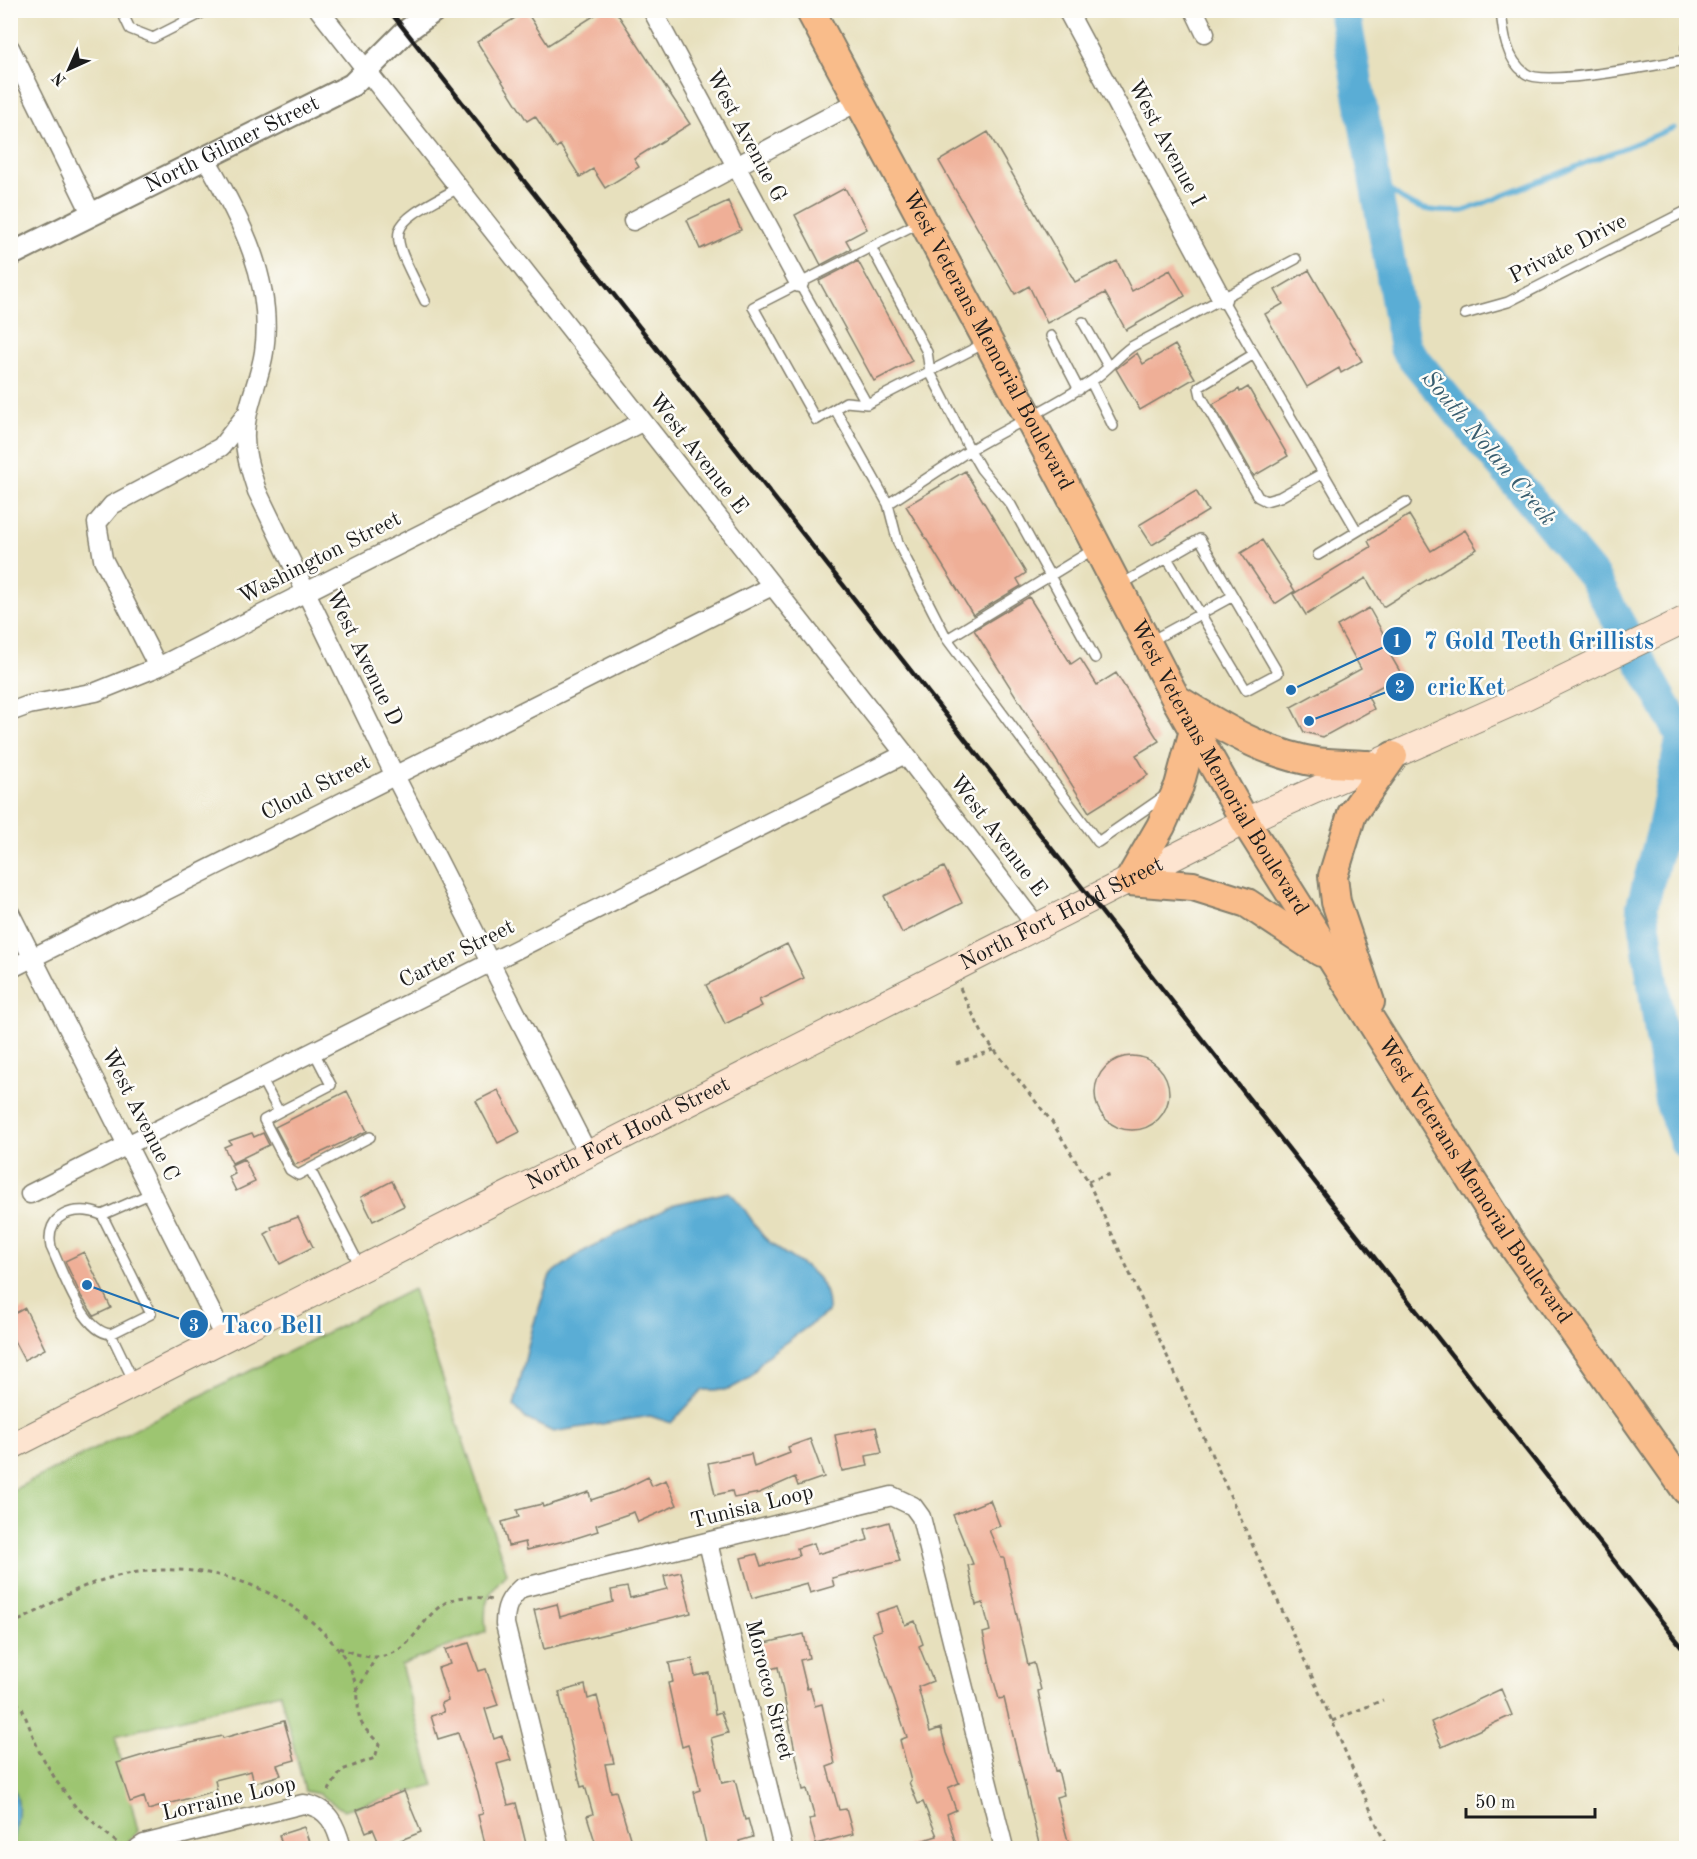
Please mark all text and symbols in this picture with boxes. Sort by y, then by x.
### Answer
north arrow [39,39,99,99]
street label: West Avenue G [702,66,790,206]
text: N [49,68,70,88]
street label: West Avenue I [1124,76,1208,210]
street label: North Gilmer Street [141,92,323,197]
street label: West Veterans Memorial Boulevard [898,187,1077,494]
street label: Private Drive [1506,210,1630,288]
water label: South Nolan Creek [1416,367,1560,531]
street label: West Avenue E [644,390,752,518]
street label: Washington Street [235,508,405,608]
street label: West Avenue D [322,587,406,729]
street label: West Veterans Memorial Boulevard [1126,616,1312,919]
callout: 7 Gold Teeth Grillists [1382,620,1666,662]
text: 7 Gold Teeth Grillists [1424,631,1654,655]
text: 1 [1392,633,1402,651]
callout: cricKet [1385,666,1517,708]
text: cricKet [1427,677,1506,701]
text: 2 [1395,679,1405,697]
street label: Cloud Street [258,751,374,825]
street label: West Avenue E [945,771,1051,901]
street label: North Fort Hood Street [956,853,1167,975]
street label: Carter Street [396,916,518,992]
street label: West Veterans Memorial Boulevard [1373,1034,1576,1328]
street label: West Avenue C [97,1045,183,1185]
street label: North Fort Hood Street [523,1073,733,1194]
callout: Taco Bell [179,1303,334,1345]
text: Taco Bell [221,1315,323,1339]
text: 3 [189,1317,199,1335]
street label: Tunisia Loop [688,1481,816,1533]
street label: Morocco Street [741,1618,797,1762]
street label: Lorraine Loop [160,1773,298,1825]
scale bar [1466,1781,1595,1819]
text: 50 m [1475,1794,1515,1812]

